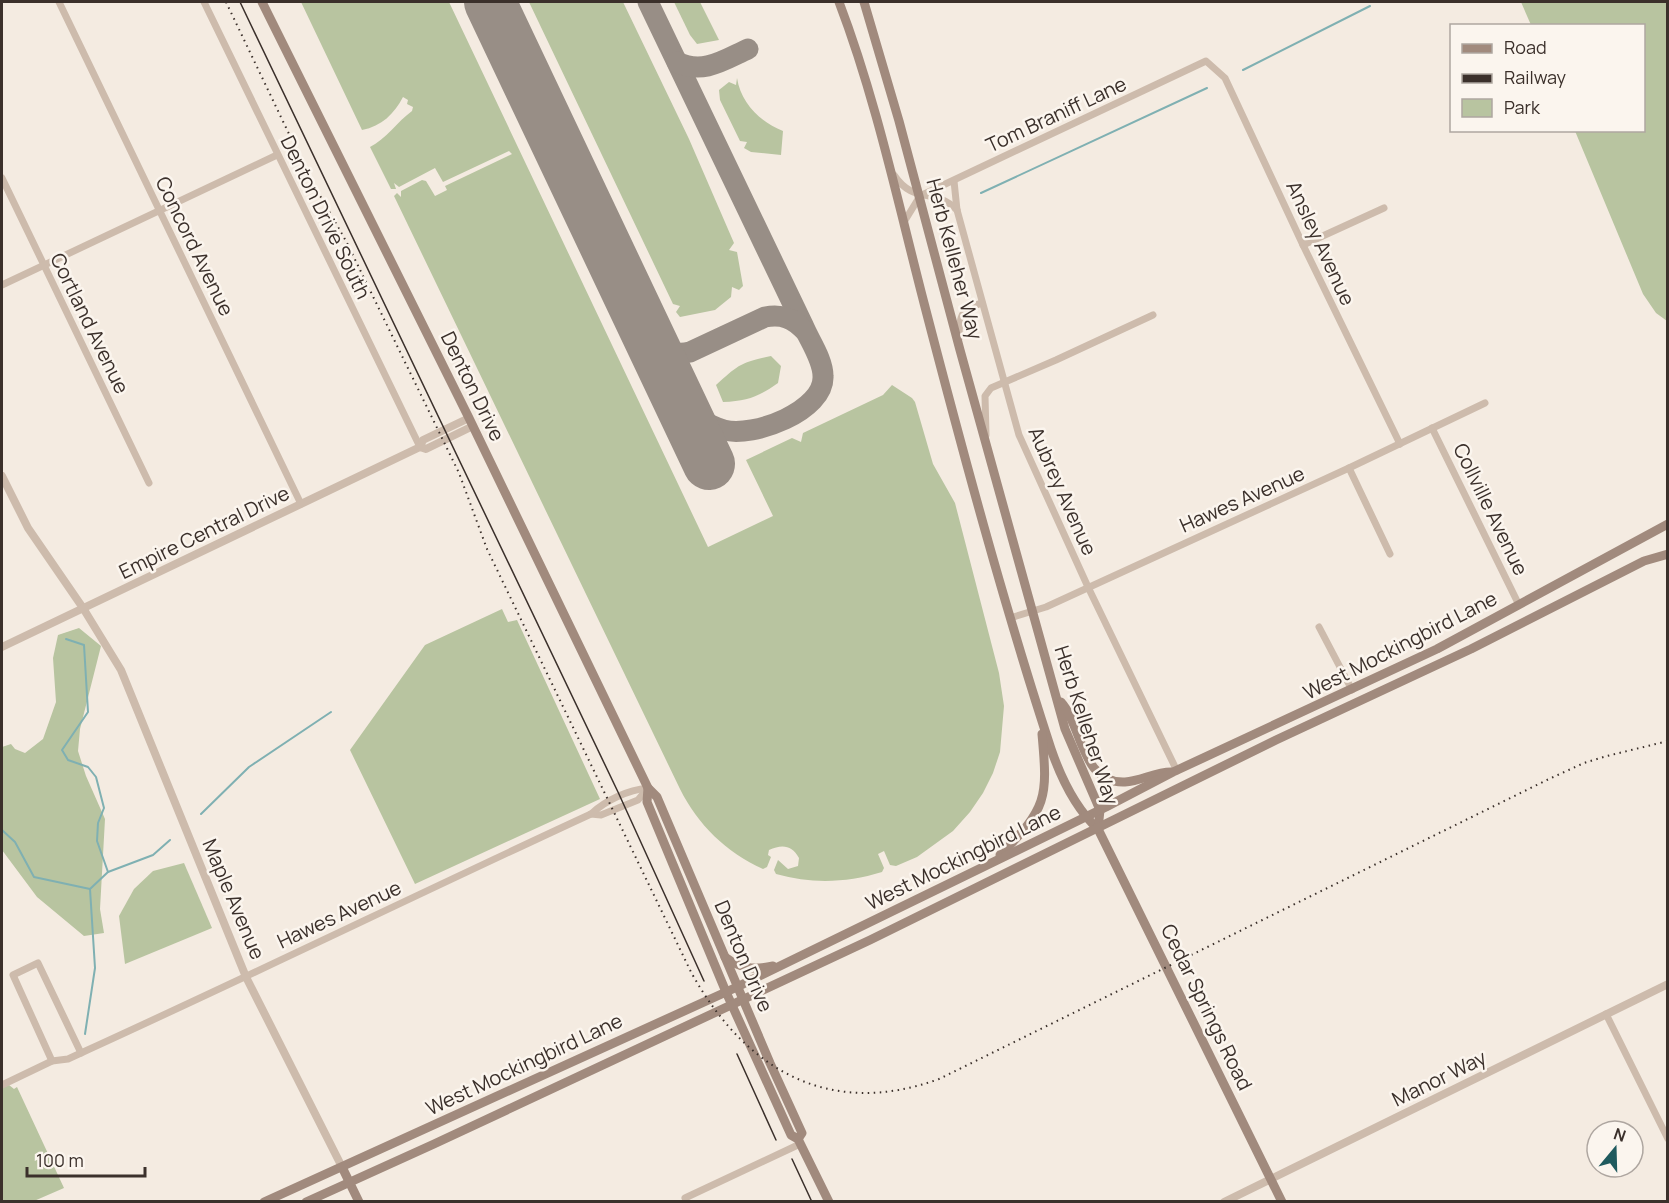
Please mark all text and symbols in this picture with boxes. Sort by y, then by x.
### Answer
legend [1450,24,1645,132]
text: Road [1504,35,1547,59]
text: Railway [1504,65,1566,89]
street label: Tom Braniff Lane [981,70,1131,158]
text: Park [1504,95,1541,119]
street label: Denton Drive South [275,131,377,303]
street label: Concord Avenue [150,172,240,320]
street label: Herb Kelleher Way [920,175,990,343]
street label: Ansley Avenue [1280,176,1362,310]
street label: Cortland Avenue [44,248,136,398]
street label: Denton Drive [435,327,511,445]
street label: Aubrey Avenue [1023,423,1103,559]
street label: Collville Avenue [1447,438,1535,580]
street label: Hawes Avenue [1175,459,1309,539]
street label: Empire Central Drive [114,479,294,585]
street label: West Mockingbird Lane [1299,584,1501,706]
street label: Herb Kelleher Way [1049,642,1126,808]
street label: West Mockingbird Lane [861,798,1065,916]
street label: Maple Avenue [196,835,272,963]
street label: Hawes Avenue [273,873,405,955]
street label: Denton Drive [708,896,780,1016]
street label: Cedar Springs Road [1155,919,1259,1095]
street label: West Mockingbird Lane [421,1007,627,1121]
street label: Manor Way [1387,1043,1491,1112]
north arrow [1585,1119,1645,1179]
text: N [1611,1123,1629,1147]
scale bar [27,1140,146,1178]
text: 100 m [36,1148,84,1172]

